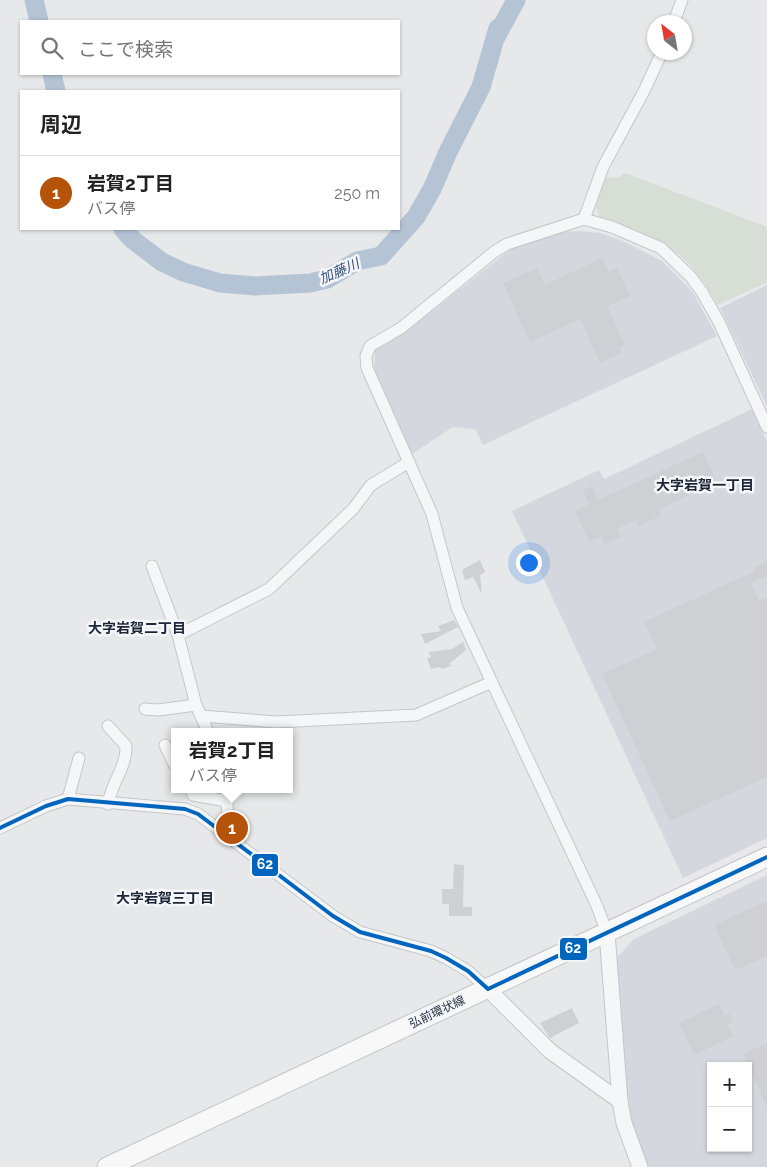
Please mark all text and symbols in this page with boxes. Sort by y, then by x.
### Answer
north arrow [647,15,692,60]
search box [20,20,400,75]
icon: search [38,34,66,62]
text: ここで検索 [78,38,173,60]
text: 周辺 [40,112,82,137]
text: 岩賀2丁目 [87,172,174,194]
text: 1 [52,184,60,203]
text: 250 m [334,184,380,203]
text: バス停 [87,199,135,218]
water label: 加藤川 [317,254,363,287]
district label: 大字岩賀一丁目 [656,477,754,493]
your location [516,550,542,576]
district label: 大字岩賀二丁目 [88,620,186,636]
popup [171,728,293,793]
text: 岩賀2丁目 [189,739,275,761]
text: バス停 [189,766,237,785]
pin: 1 [216,809,248,847]
line badge: 62 [251,853,279,877]
text: 62 [257,856,273,872]
district label: 大字岩賀三丁目 [116,890,214,906]
line badge: 62 [559,937,588,961]
text: 62 [565,940,581,956]
street label: 弘前環状線 [407,993,467,1031]
map controls [707,1062,752,1152]
button: + [707,1062,752,1107]
button: − [707,1107,752,1152]

